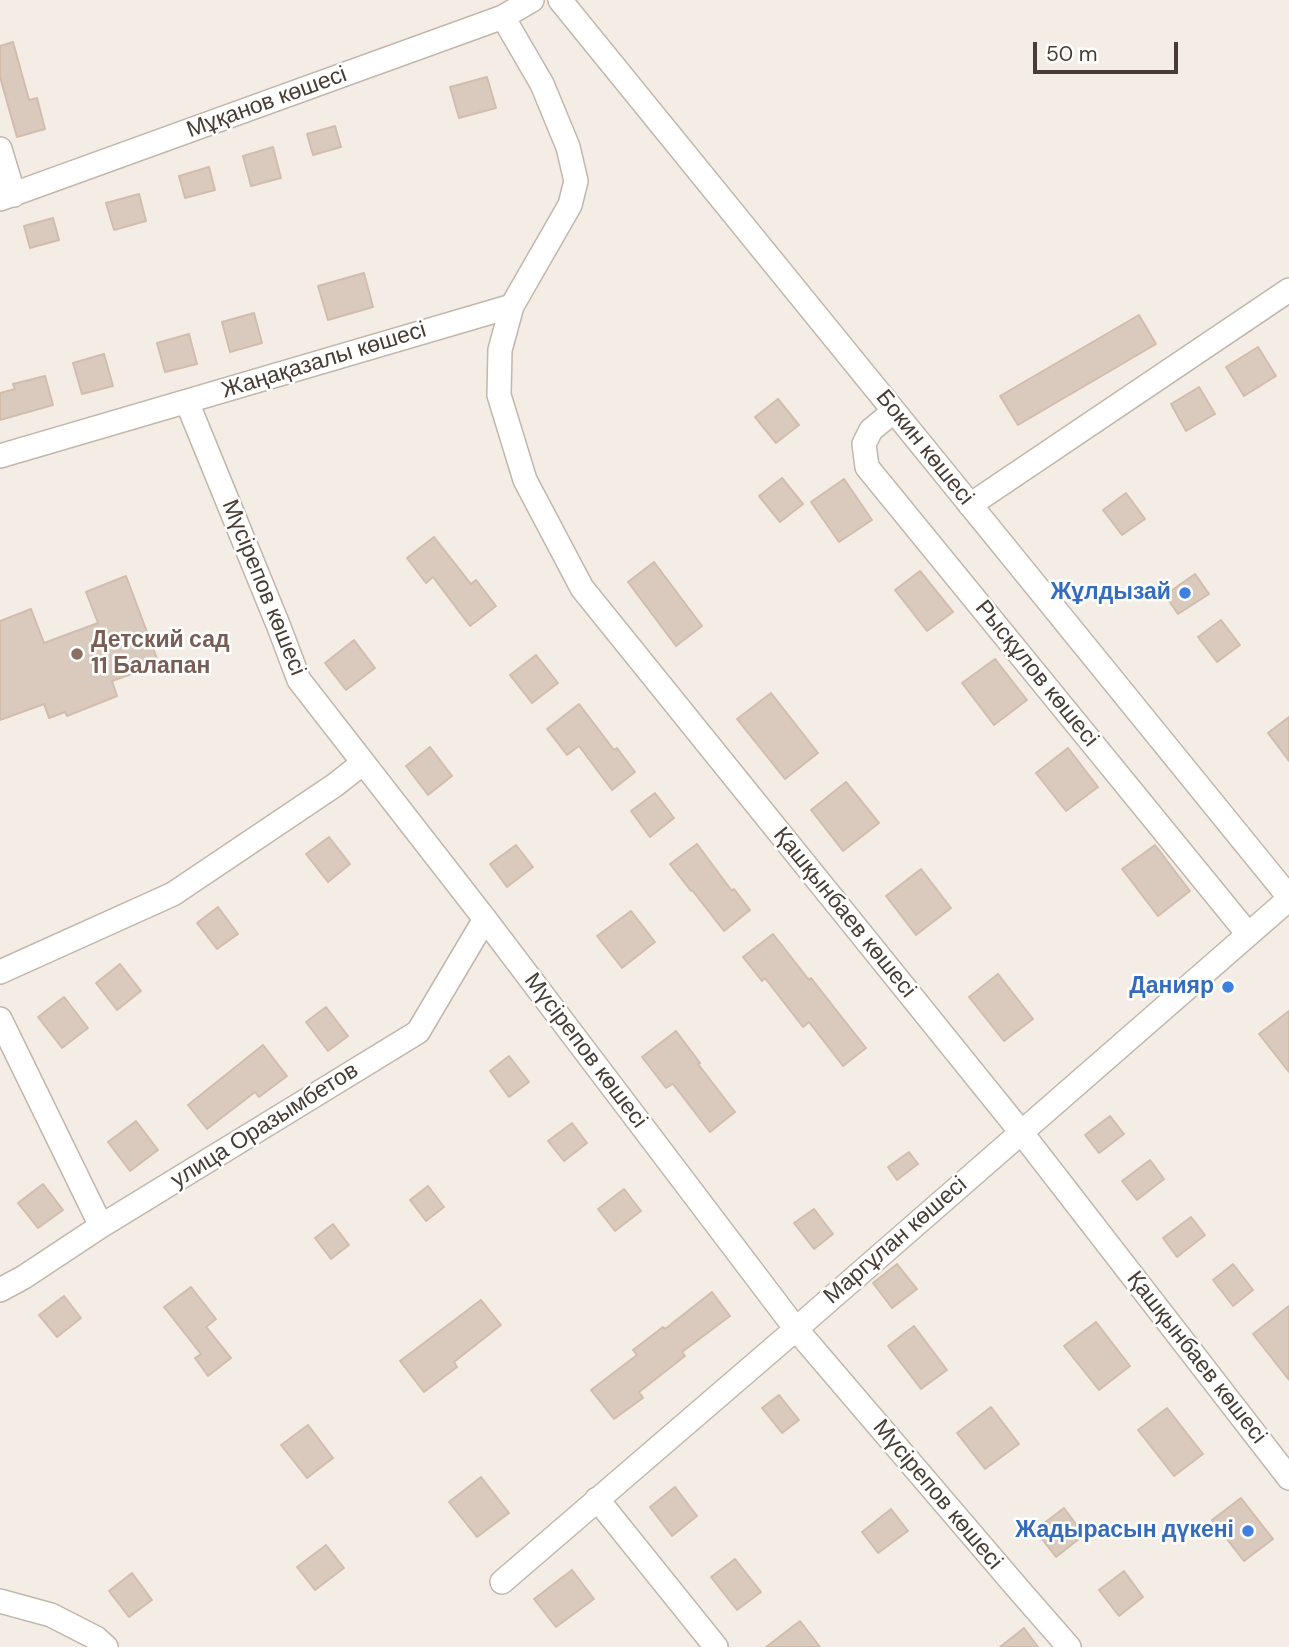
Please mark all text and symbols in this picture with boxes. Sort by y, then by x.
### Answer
scale bar [1037,28,1182,72]
text: 50 m [1046,40,1097,68]
street label: Мұқанов көшесі [183,61,351,145]
street label: Жаңақазалы көшесі [218,317,430,405]
street label: Бокин көшесі [869,385,979,511]
street label: Мүсірепов көшесі [215,496,311,680]
place label: Жұлдызай [1051,579,1171,607]
marker: Жұлдызай [1177,585,1193,601]
street label: Рысқұлов көшесі [968,595,1104,753]
place label: Детский сад 11 Балапан [91,627,230,681]
marker: Детский сад 11 Балапан [69,646,85,662]
street label: Қашқынбаев көшесі [767,822,921,1004]
street label: Мүсірепов көшесі [518,968,652,1134]
place label: Данияр [1129,973,1214,1001]
marker: Данияр [1220,979,1236,995]
street label: улица Оразымбетов [166,1057,364,1195]
street label: Маргұлан көшесі [819,1171,973,1311]
street label: Қашқынбаев көшесі [1120,1266,1272,1450]
street label: Мүсірепов көшесі [866,1414,1008,1576]
place label: Жадырасын дүкені [1015,1517,1234,1545]
marker: Жадырасын дүкені [1240,1523,1256,1539]

